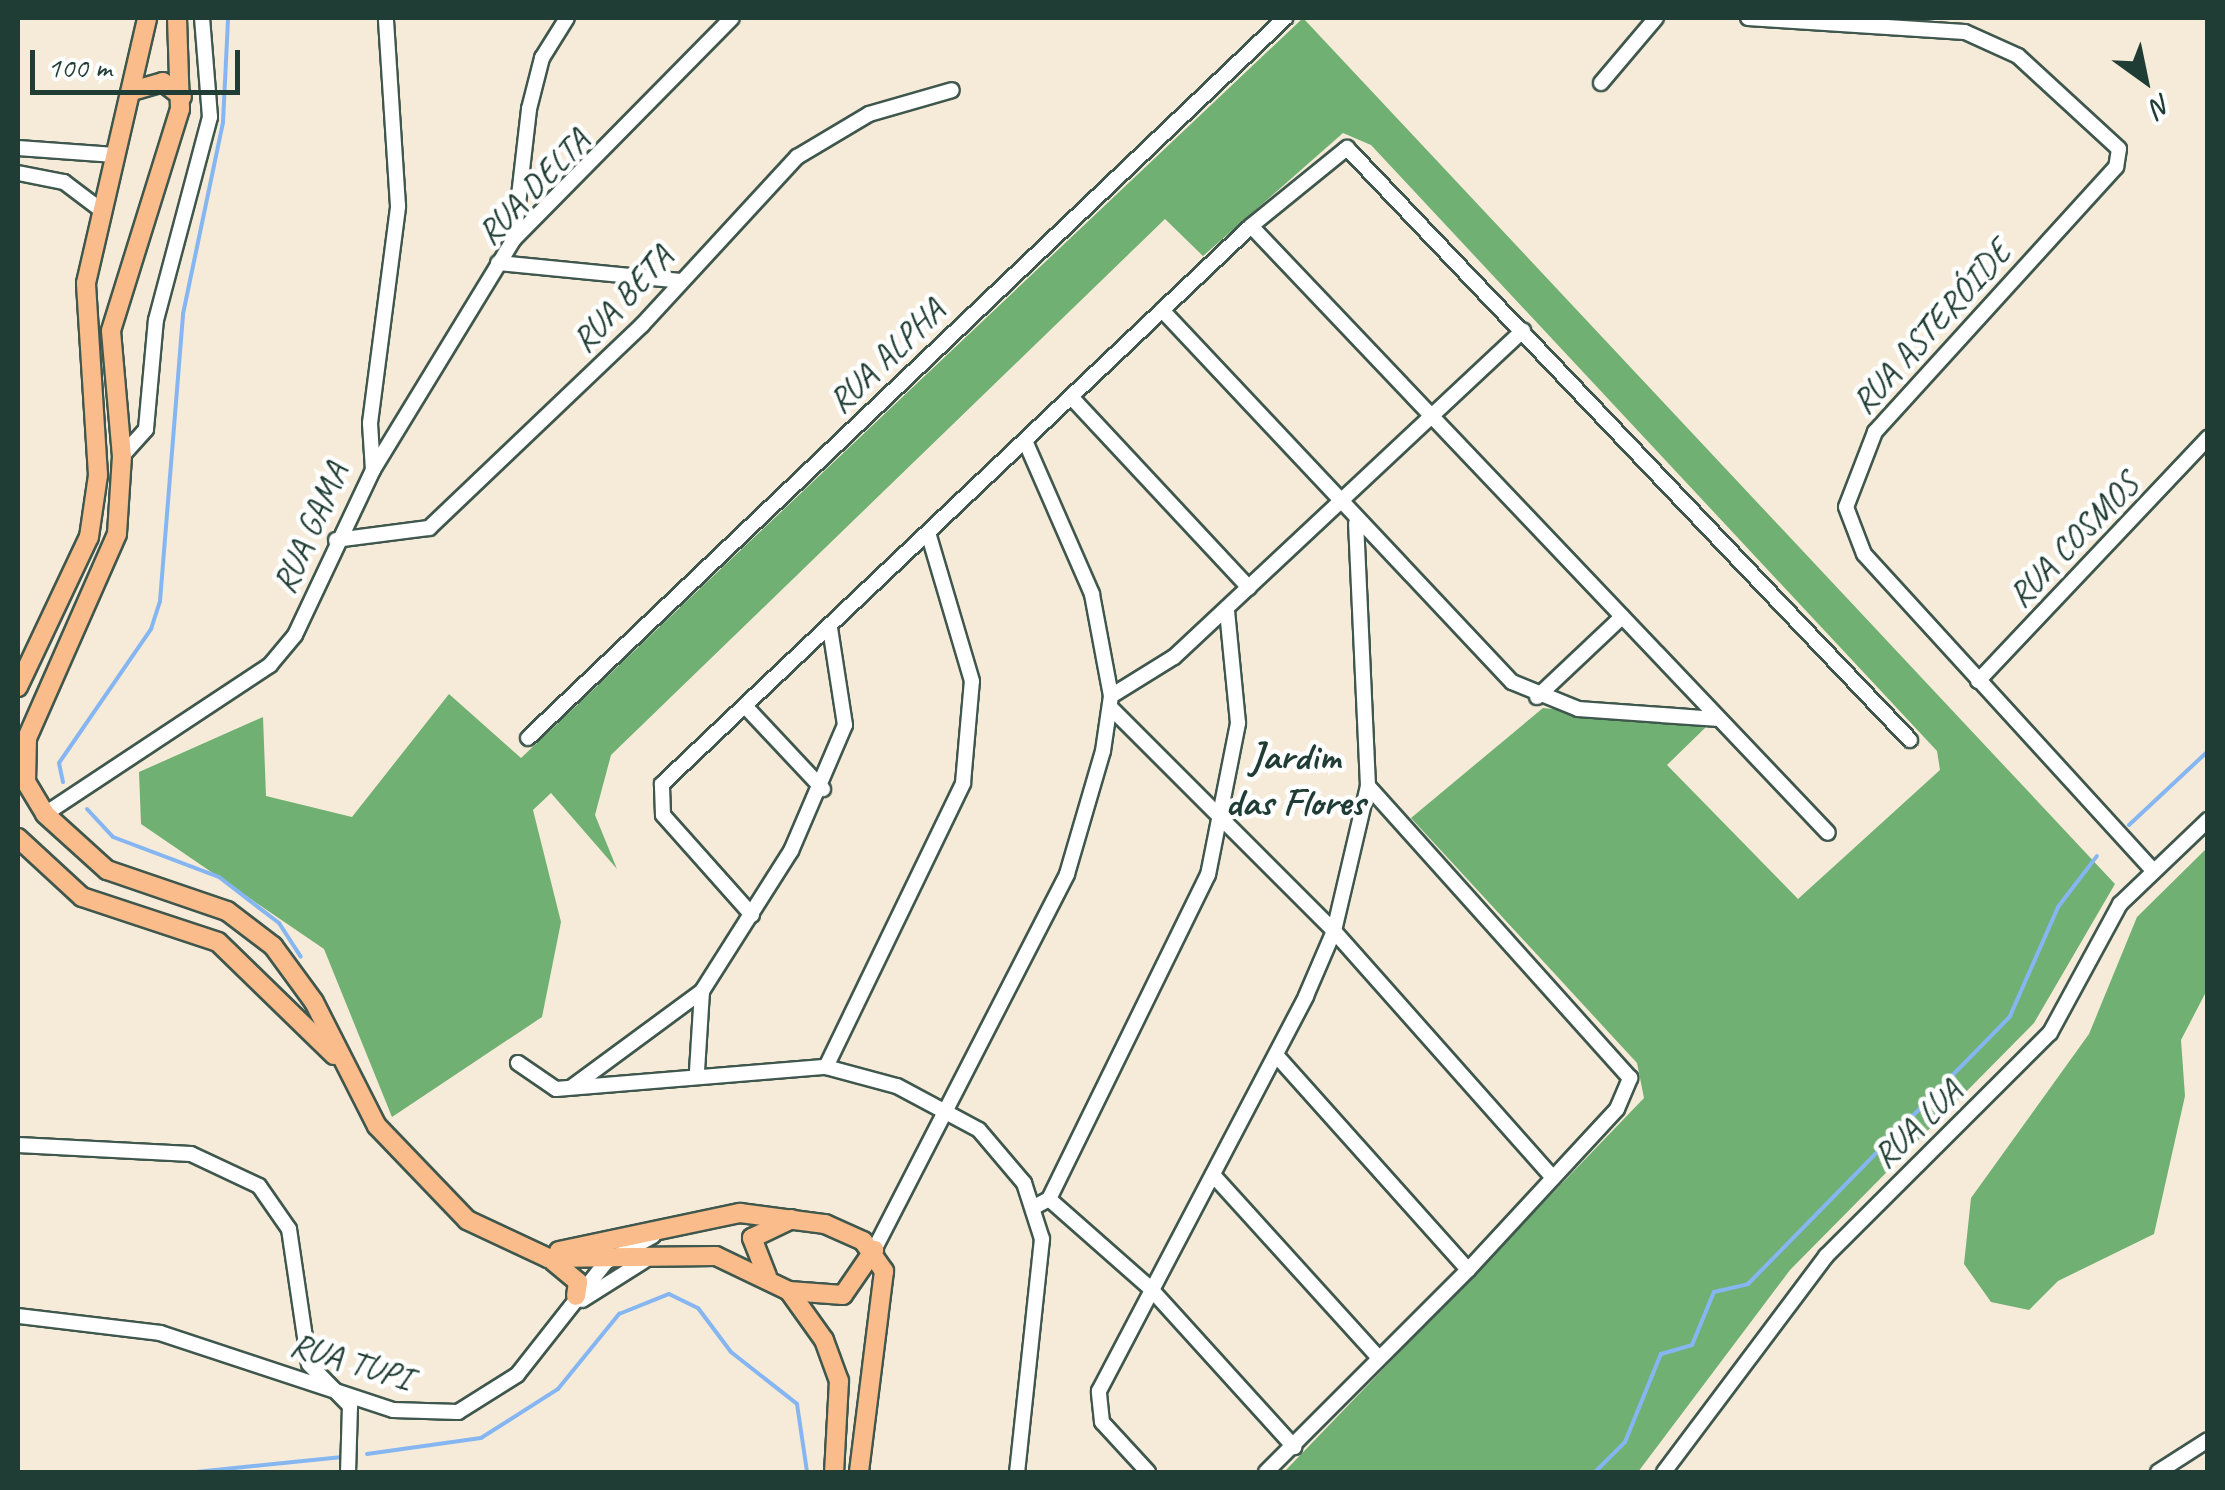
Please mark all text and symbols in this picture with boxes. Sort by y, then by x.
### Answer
scale bar [35,30,245,92]
north arrow [2095,30,2195,130]
text: 100 m [47,48,112,86]
text: N [2145,86,2178,125]
street label: RUA DELTA [467,120,599,254]
street label: RUA ASTERÓIDE [1843,232,2019,422]
street label: RUA BETA [562,237,682,361]
street label: RUA ALPHA [819,290,953,422]
street label: RUA GAMA [263,456,357,600]
street label: RUA COSMOS [1999,464,2147,616]
district label: Jardim das Flores [1225,732,1365,826]
street label: RUA LUA [1863,1071,1971,1177]
street label: RUA TUPI [286,1323,416,1399]

